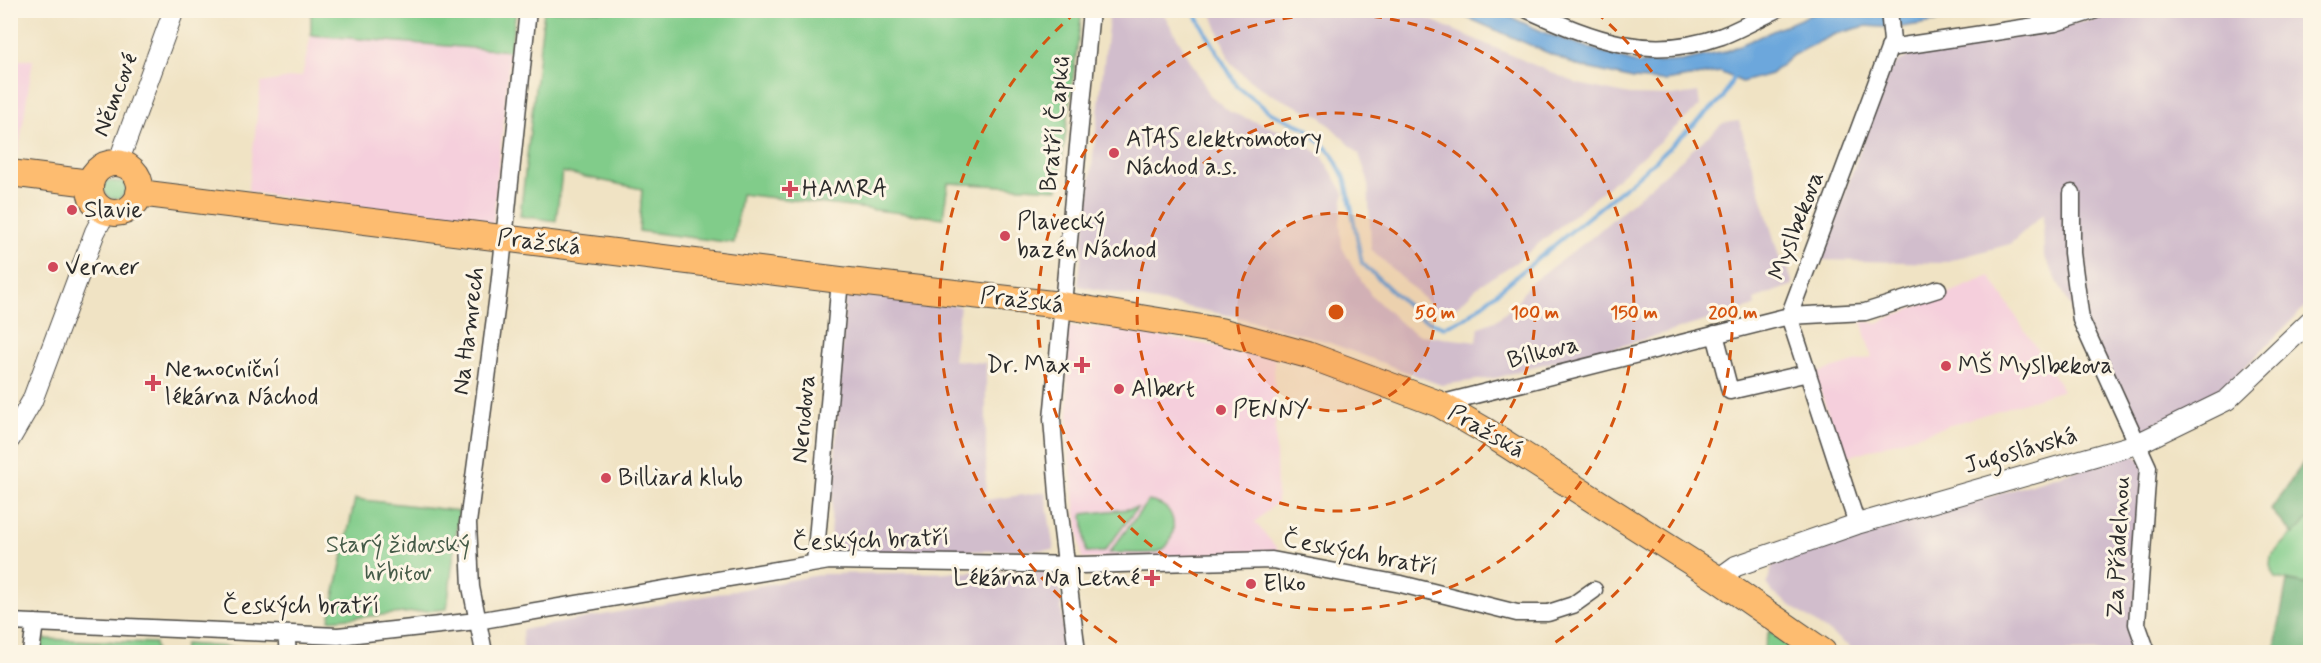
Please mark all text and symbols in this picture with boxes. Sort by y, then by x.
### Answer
street label: Němcové [86,48,146,141]
street label: Bratří Čapků [1033,55,1079,193]
place label: ATAS elektromotory Náchod a.s. [1126,124,1322,183]
marker: ATAS elektromotory Náchod a.s. [1107,146,1121,160]
street label: Myslbekova [1762,167,1832,285]
place label: HAMRA [802,174,887,205]
marker: HAMRA [783,182,797,196]
place label: Slavie [84,195,142,226]
marker: Slavie [65,203,79,217]
place label: Plavecký bazén Náchod [1017,207,1157,266]
street label: Pražská [495,222,583,264]
marker: Plavecký bazén Náchod [998,229,1012,243]
place label: Verner [65,252,140,283]
marker: Verner [46,260,60,274]
street label: Na Hamrech [446,265,492,397]
street label: Pražská [978,280,1066,322]
text: 50 m [1415,301,1455,325]
text: 100 m [1511,301,1559,325]
text: 150 m [1610,301,1658,325]
text: 200 m [1708,301,1758,325]
centre of rings [1326,302,1346,322]
street label: Bílkova [1504,329,1582,377]
place label: Dr. Max [986,350,1070,381]
place label: MŠ Myslbekova [1958,351,2113,382]
place label: Nemocniční lékárna Náchod [165,354,319,413]
marker: Dr. Max [1075,358,1089,372]
marker: MŠ Myslbekova [1939,359,1953,373]
street label: Nerudova [785,374,823,464]
place label: Albert [1131,374,1195,405]
marker: Nemocniční lékárna Náchod [146,376,160,390]
marker: Albert [1112,382,1126,396]
place label: PENNY [1233,395,1309,426]
street label: Pražská [1442,398,1530,466]
marker: PENNY [1214,403,1228,417]
street label: Jugoslávská [1961,420,2082,485]
place label: Billiard klub [618,463,743,494]
marker: Billiard klub [599,471,613,485]
street label: Za Přádelnou [2100,475,2138,619]
street label: Českých bratří [792,523,950,559]
street label: Českých bratří [1280,524,1440,584]
park label: Starý židovský hřbitov [326,530,470,589]
place label: Lékárna Na Letné [953,563,1140,594]
place label: Elko [1263,569,1306,600]
marker: Lékárna Na Letné [1145,571,1159,585]
marker: Elko [1244,577,1258,591]
street label: Českých bratří [223,591,379,622]

